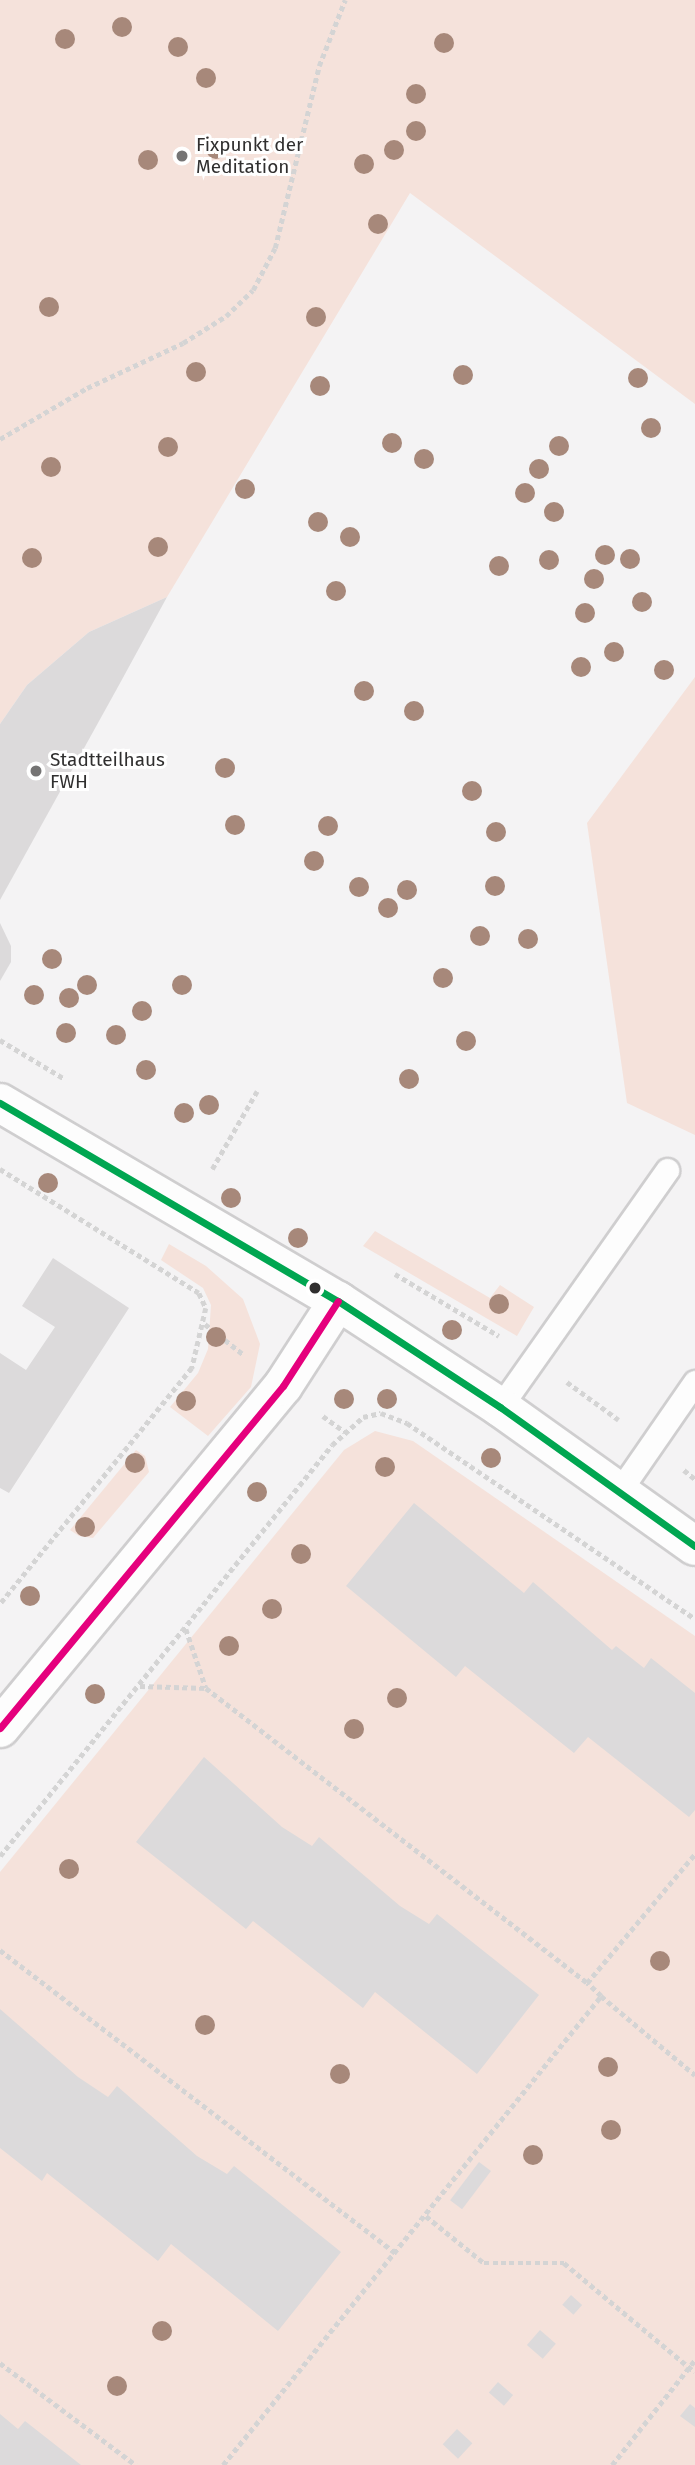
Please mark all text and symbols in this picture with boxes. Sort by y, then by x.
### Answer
place label: Fixpunkt der Meditation [196,134,303,178]
marker: Fixpunkt der Meditation [174,148,190,164]
place label: Stadtteilhaus FWH [50,749,165,793]
marker: Stadtteilhaus FWH [28,763,44,779]
unlabelled marker [308,1281,322,1295]

